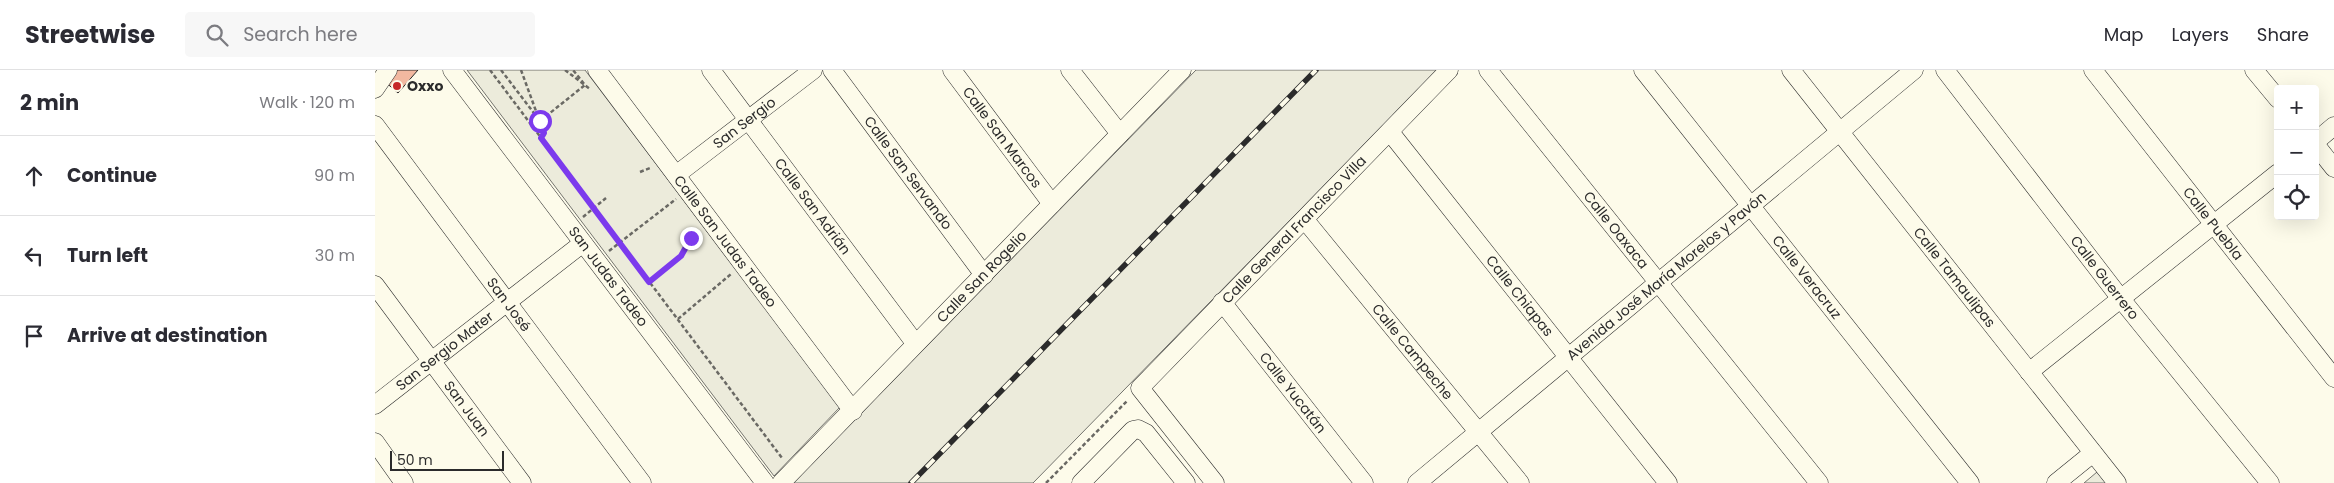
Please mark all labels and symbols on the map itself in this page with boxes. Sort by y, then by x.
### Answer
place label: Oxxo [407,76,443,96]
marker: Oxxo [391,80,403,92]
street label: Calle San Marcos [958,83,1047,192]
street label: San Sergio [709,92,780,153]
route start [529,110,552,133]
street label: Calle San Servando [859,112,957,234]
street label: Calle General Francisco Villa [1217,151,1371,308]
street label: Calle San Adrián [770,154,856,259]
street label: Calle San Judas Tadeo [669,171,782,311]
street label: Calle Puebla [2178,183,2248,264]
street label: Avenida José María Morelos y Pavón [1562,187,1770,365]
street label: Calle Oaxaca [1579,187,1653,273]
street label: San Judas Tadeo [564,222,653,331]
street label: Calle Tamaulipas [1909,223,2000,332]
street label: Calle San Rogelio [932,226,1031,327]
route end [680,227,703,250]
street label: Calle Veracruz [1768,231,1846,323]
street label: Calle Guerrero [2066,231,2144,324]
street label: Calle Chiapas [1481,251,1558,341]
street label: San José [482,273,536,336]
street label: Calle Campeche [1367,299,1458,404]
street label: San Sergio Mater [391,307,497,395]
street label: Calle Yucatán [1255,348,1331,437]
street label: San Juan [439,376,494,441]
scale bar [390,448,504,471]

